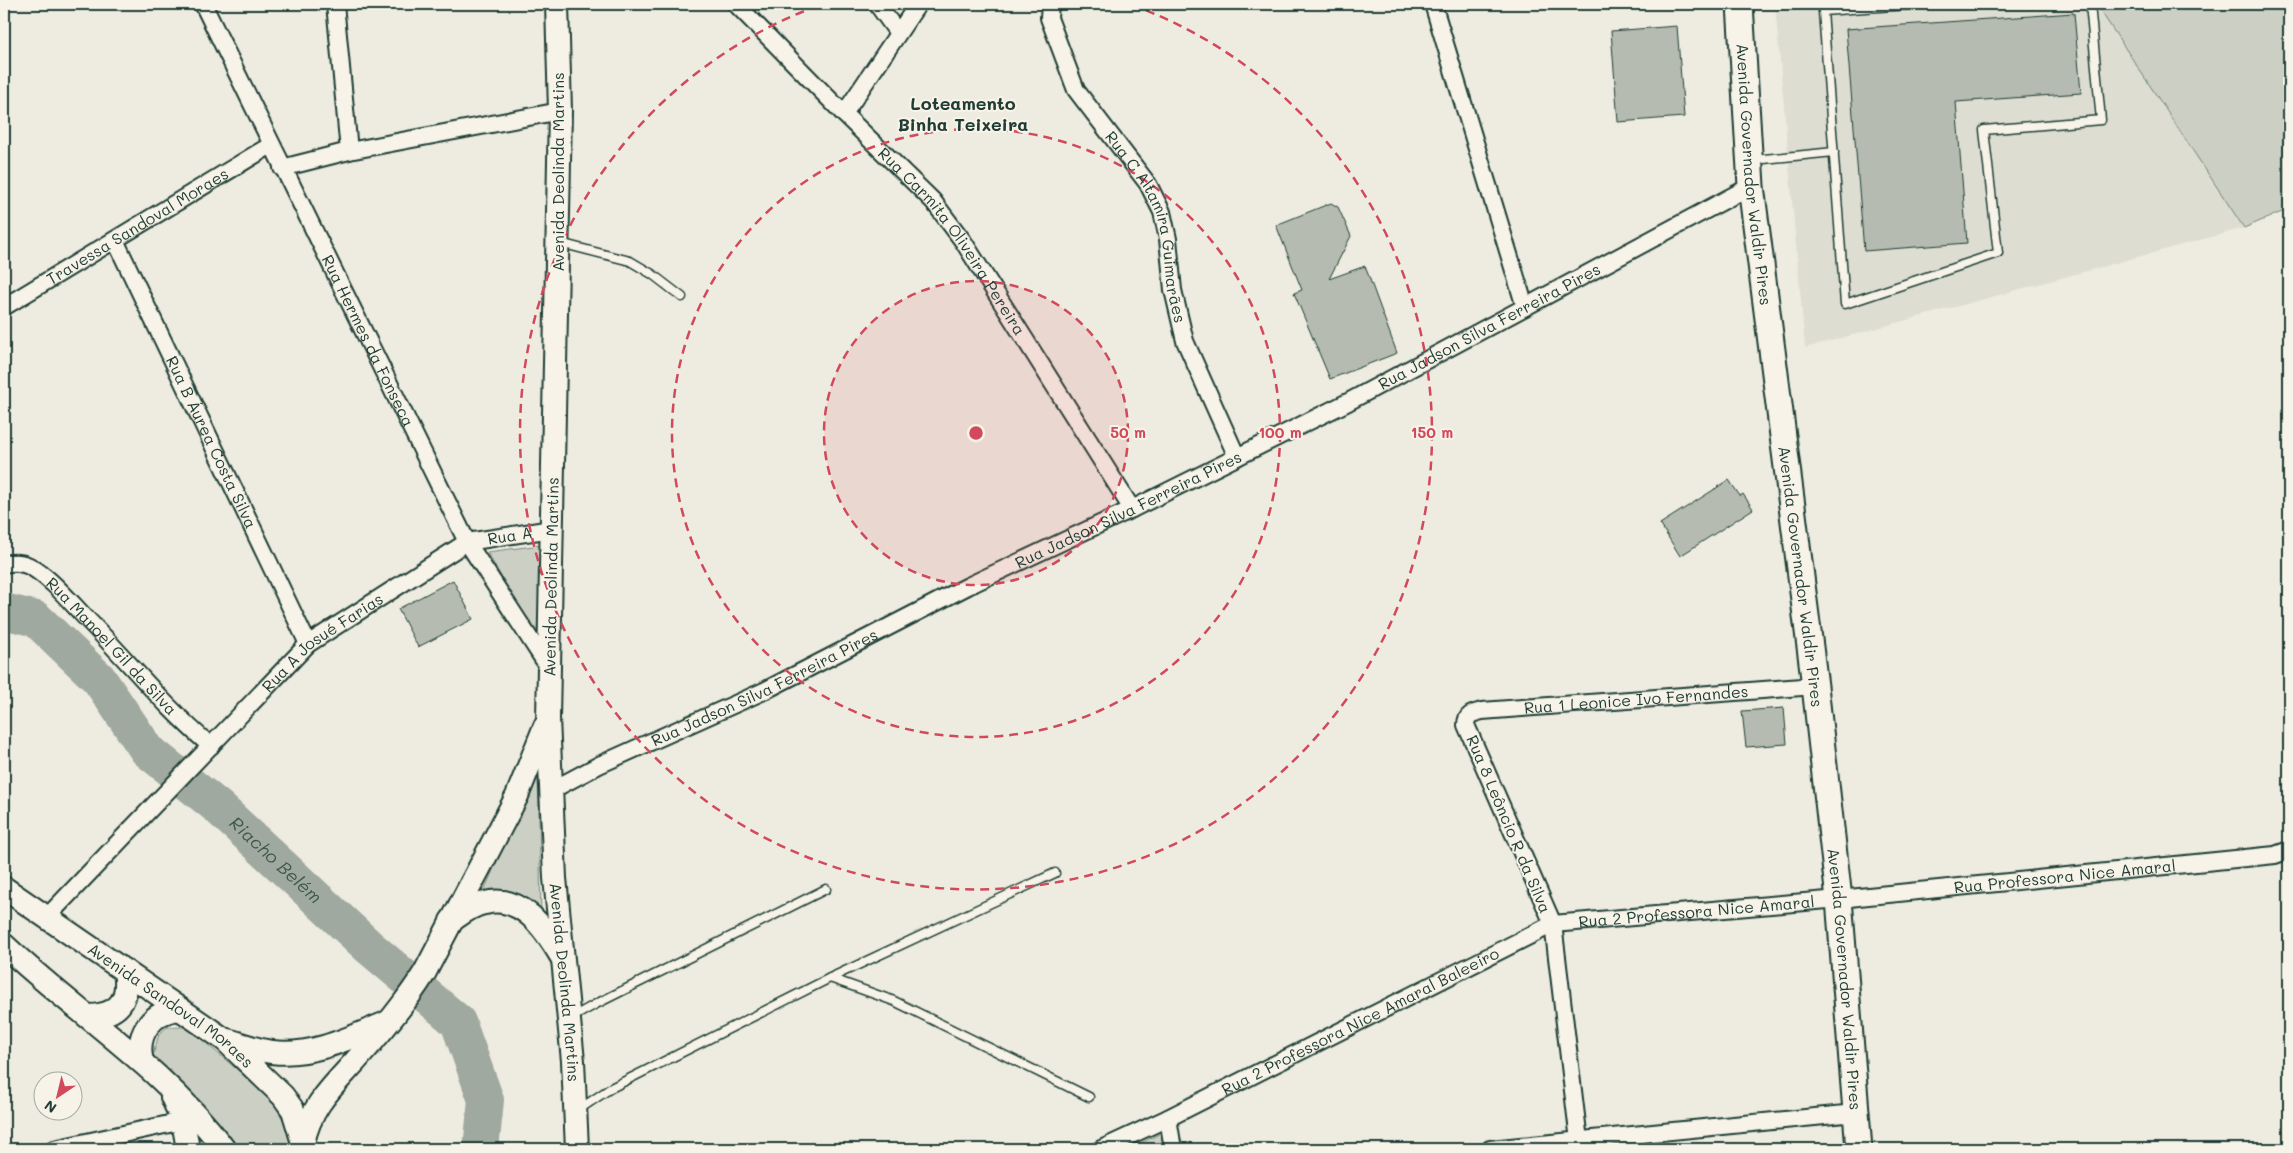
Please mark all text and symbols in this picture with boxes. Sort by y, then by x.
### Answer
street label: Avenida Governador Waldir Pires [1732,43,1777,306]
street label: Avenida Deolinda Martins [547,72,568,272]
district label: Loteamento Binha Teixeira [898,91,1028,136]
street label: Rua C Altamira Guimarães [1101,126,1191,325]
street label: Rua Carmita Oliveira Pereira [874,142,1031,339]
street label: Travessa Sandoval Moraes [42,162,232,289]
street label: Rua Hermes da Fonseca [318,251,420,430]
street label: Rua Jadson Silva Ferreira Pires [1374,258,1604,394]
street label: Rua B Áurea Costa Silva [162,352,262,532]
text: 50 m [1110,422,1146,442]
text: 100 m [1258,422,1302,442]
text: 150 m [1411,422,1453,442]
centre of rings [967,424,985,442]
street label: Rua Jadson Silva Ferreira Pires [1011,445,1245,573]
street label: Avenida Governador Waldir Pires [1774,445,1828,708]
street label: Avenida Deolinda Martins [538,477,563,677]
street label: Rua A [486,521,534,549]
street label: Rua Manoel Gil da Silva [42,572,182,719]
street label: Rua A Josué Farias [257,588,387,696]
street label: Rua Jadson Silva Ferreira Pires [648,623,881,750]
street label: Rua 1 Leonice Ivo Fernandes [1523,680,1749,718]
street label: Rua 8 Leôncio R da Silva [1462,732,1557,916]
water label: Riacho Belém [225,811,327,908]
street label: Avenida Governador Waldir Pires [1823,847,1867,1111]
street label: Rua Professora Nice Amaral [1953,854,2177,897]
street label: Avenida Deolinda Martins [546,882,585,1082]
street label: Rua 2 Professora Nice Amaral [1578,890,1815,932]
street label: Avenida Sandoval Moraes [84,938,258,1072]
street label: Rua 2 Professora Nice Amaral Baleeiro [1218,942,1502,1099]
north arrow [32,1070,82,1120]
text: N [40,1096,60,1118]

